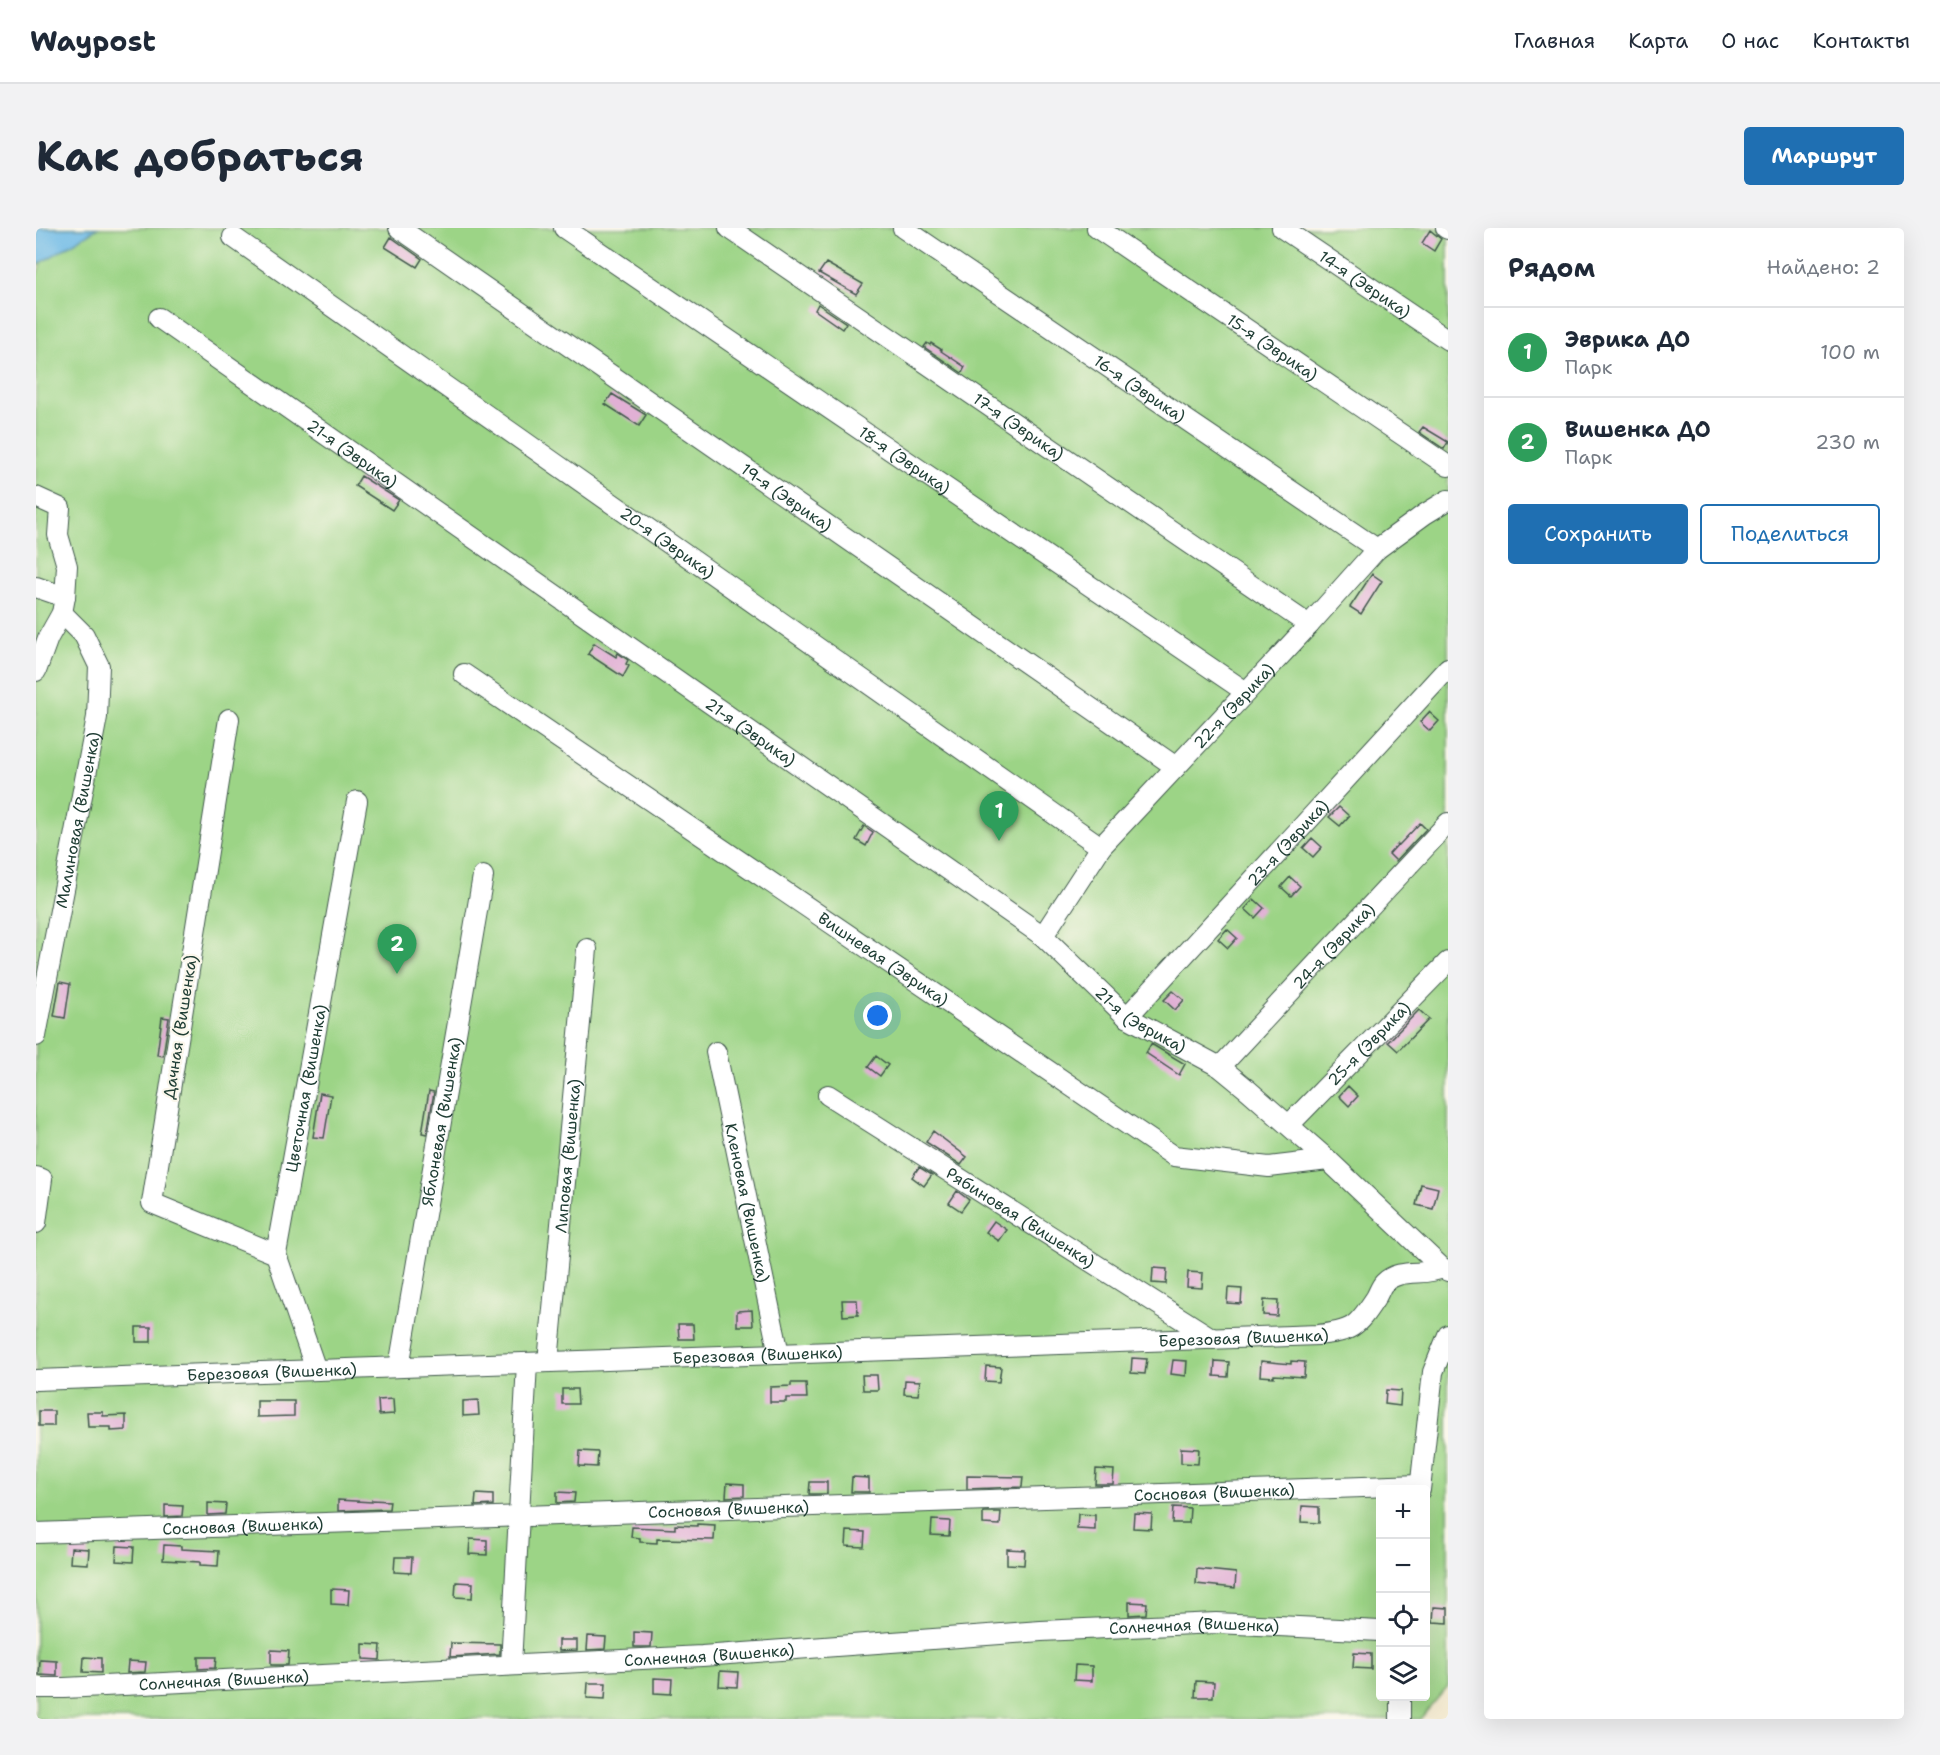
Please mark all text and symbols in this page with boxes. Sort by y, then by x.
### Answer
text: Waypost [30,22,156,60]
text: Главная [1514,27,1595,55]
text: Карта [1628,27,1688,55]
text: О нас [1721,27,1779,55]
text: Контакты [1812,27,1910,55]
button: Маршрут [1744,127,1904,185]
text: Как добраться [36,128,364,184]
street label: 14-я (Эврика) [1315,246,1415,322]
text: Рядом [1508,250,1595,285]
text: Найдено: 2 [1767,254,1880,280]
street label: 15-я (Эврика) [1223,309,1322,385]
text: Эврика ДО [1565,325,1690,354]
text: 1 [1523,339,1532,365]
text: 100 m [1820,339,1880,365]
street label: 16-я (Эврика) [1090,350,1190,427]
text: Парк [1565,354,1612,380]
street label: 17-я (Эврика) [969,388,1068,465]
street label: 21-я (Эврика) [303,414,402,492]
text: Вишенка ДО [1565,415,1711,444]
street label: 18-я (Эврика) [855,421,955,498]
text: 2 [1521,429,1535,455]
text: 230 m [1815,429,1880,455]
text: Парк [1565,444,1612,470]
street label: 19-я (Эврика) [737,458,836,536]
street label: 20-я (Эврика) [616,502,719,583]
button: Сохранить [1508,504,1688,564]
button: Поделиться [1700,504,1880,564]
street label: 22-я (Эврика) [1188,658,1279,753]
street label: 21-я (Эврика) [701,693,800,771]
street label: Малиновая (Вишенка) [50,730,104,910]
pin: 1 [980,792,1018,841]
street label: 23-я (Эврика) [1242,795,1333,890]
street label: 24-я (Эврика) [1288,898,1379,993]
street label: Вишневая (Эврика) [814,907,953,1010]
pin: 2 [378,924,416,974]
street label: Дачная (Вишенка) [158,953,202,1101]
street label: 21-я (Эврика) [1091,982,1190,1057]
street label: 25-я (Эврика) [1323,997,1414,1090]
your location [863,1001,892,1030]
street label: Цветочная (Вишенка) [280,1003,331,1174]
street label: Яблоневая (Вишенка) [416,1035,466,1208]
street label: Липовая (Вишенка) [550,1078,585,1234]
street label: Кленовая (Вишенка) [721,1121,774,1284]
street label: Рябиновая (Вишенка) [942,1162,1099,1272]
street label: Березовая (Вишенка) [1158,1323,1330,1351]
street label: Березовая (Вишенка) [672,1341,843,1368]
street label: Березовая (Вишенка) [187,1358,357,1385]
street label: Сосновая (Вишенка) [1133,1479,1295,1505]
map controls [1376,1485,1430,1701]
button: + [1376,1485,1430,1539]
street label: Сосновая (Вишенка) [648,1496,809,1522]
street label: Сосновая (Вишенка) [162,1513,324,1539]
button: − [1376,1539,1430,1593]
button: locate [1376,1593,1430,1647]
street label: Солнечная (Вишенка) [1108,1612,1280,1638]
street label: Солнечная (Вишенка) [623,1639,795,1670]
button: layers [1376,1647,1430,1701]
street label: Солнечная (Вишенка) [138,1665,309,1695]

